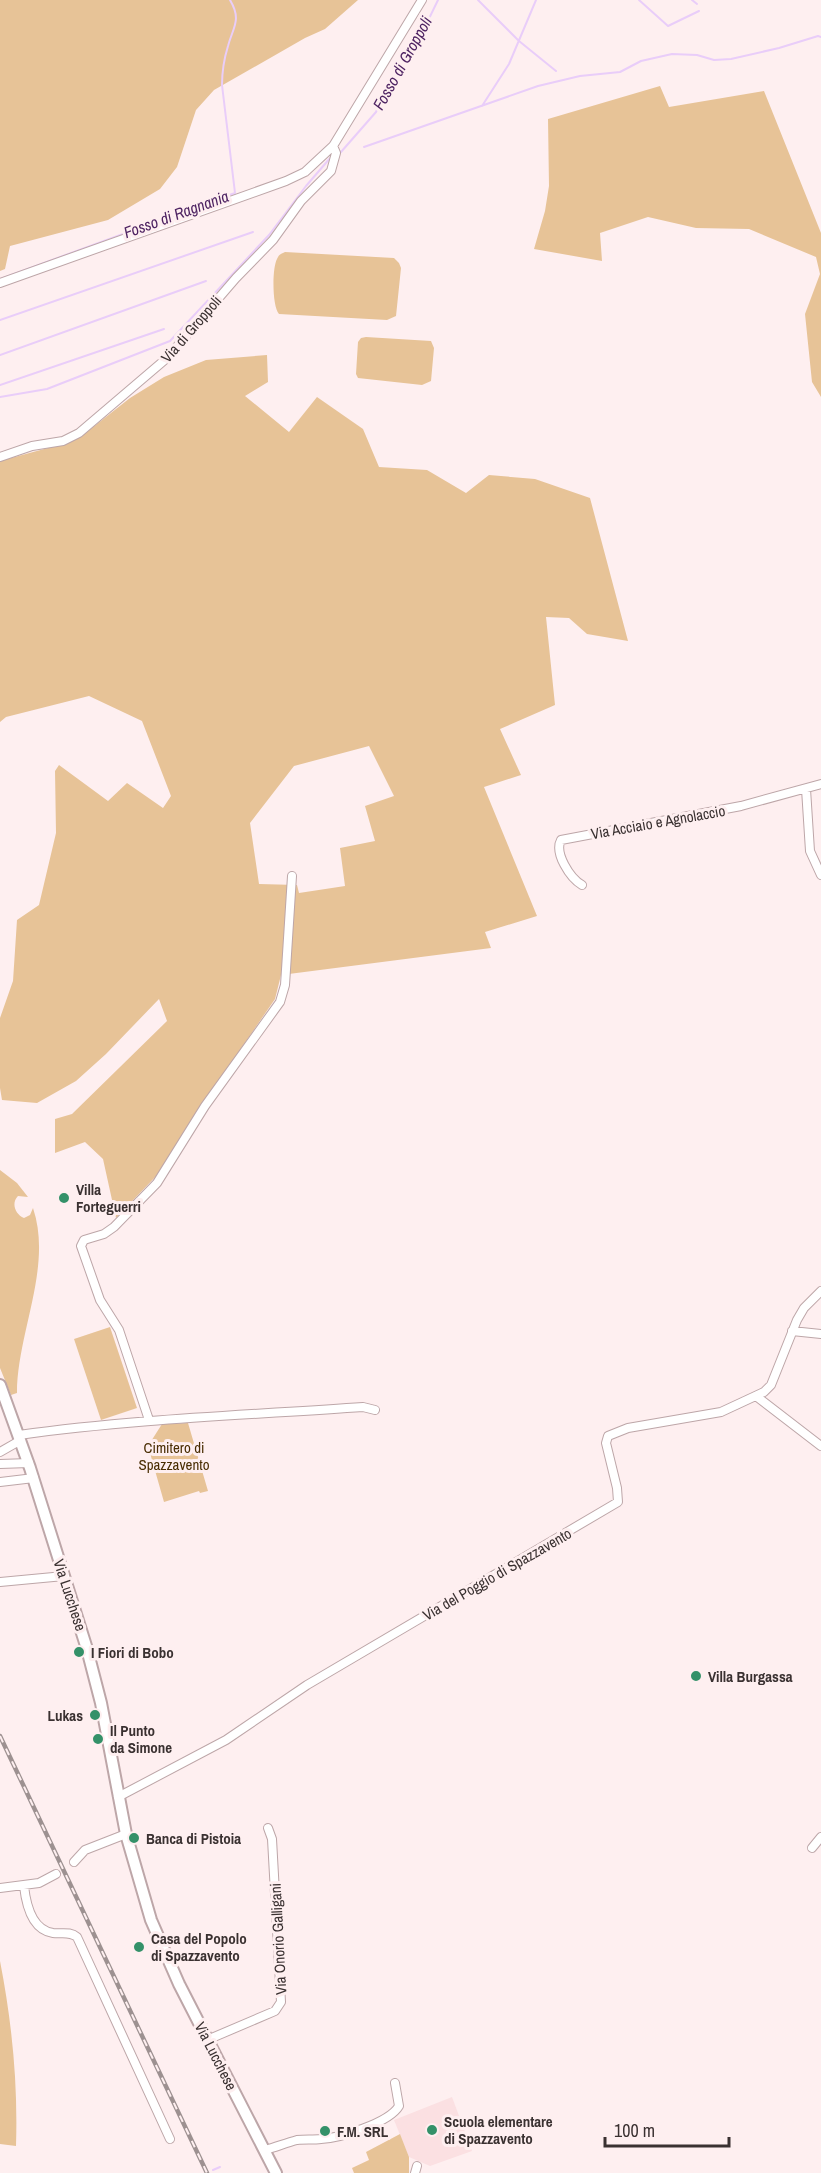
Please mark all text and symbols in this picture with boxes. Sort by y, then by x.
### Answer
water label: Fosso di Groppoli [367,12,437,114]
water label: Fosso di Ragnania [120,185,232,243]
street label: Via di Groppoli [156,291,226,367]
street label: Via Acciaio e Agnolaccio [589,800,727,844]
place label: Villa Forteguerri [76,1179,141,1217]
marker: Villa Forteguerri [57,1191,71,1205]
park label: Cimitero di Spazzavento [138,1437,210,1475]
street label: Via del Poggio di Spazzavento [419,1523,575,1625]
street label: Via Lucchese [49,1556,92,1634]
place label: I Fiori di Bobo [91,1642,174,1663]
marker: I Fiori di Bobo [72,1645,86,1659]
place label: Villa Burgassa [708,1666,793,1687]
marker: Villa Burgassa [689,1669,703,1683]
place label: Lukas [47,1705,83,1726]
marker: Lukas [88,1708,102,1722]
place label: Il Punto da Simone [110,1720,172,1758]
marker: Il Punto da Simone [91,1732,105,1746]
place label: Banca di Pistoia [146,1828,241,1849]
marker: Banca di Pistoia [127,1831,141,1845]
street label: Via Onorio Galligani [265,1883,291,1995]
place label: Casa del Popolo di Spazzavento [151,1928,247,1966]
marker: Casa del Popolo di Spazzavento [132,1940,146,1954]
street label: Via Lucchese [190,2018,242,2094]
scale bar [605,2110,730,2148]
place label: Scuola elementare di Spazzavento [444,2111,553,2149]
text: 100 m [614,2118,655,2143]
place label: F.M. SRL [337,2121,389,2142]
marker: Scuola elementare di Spazzavento [425,2123,439,2137]
marker: F.M. SRL [318,2124,332,2138]

